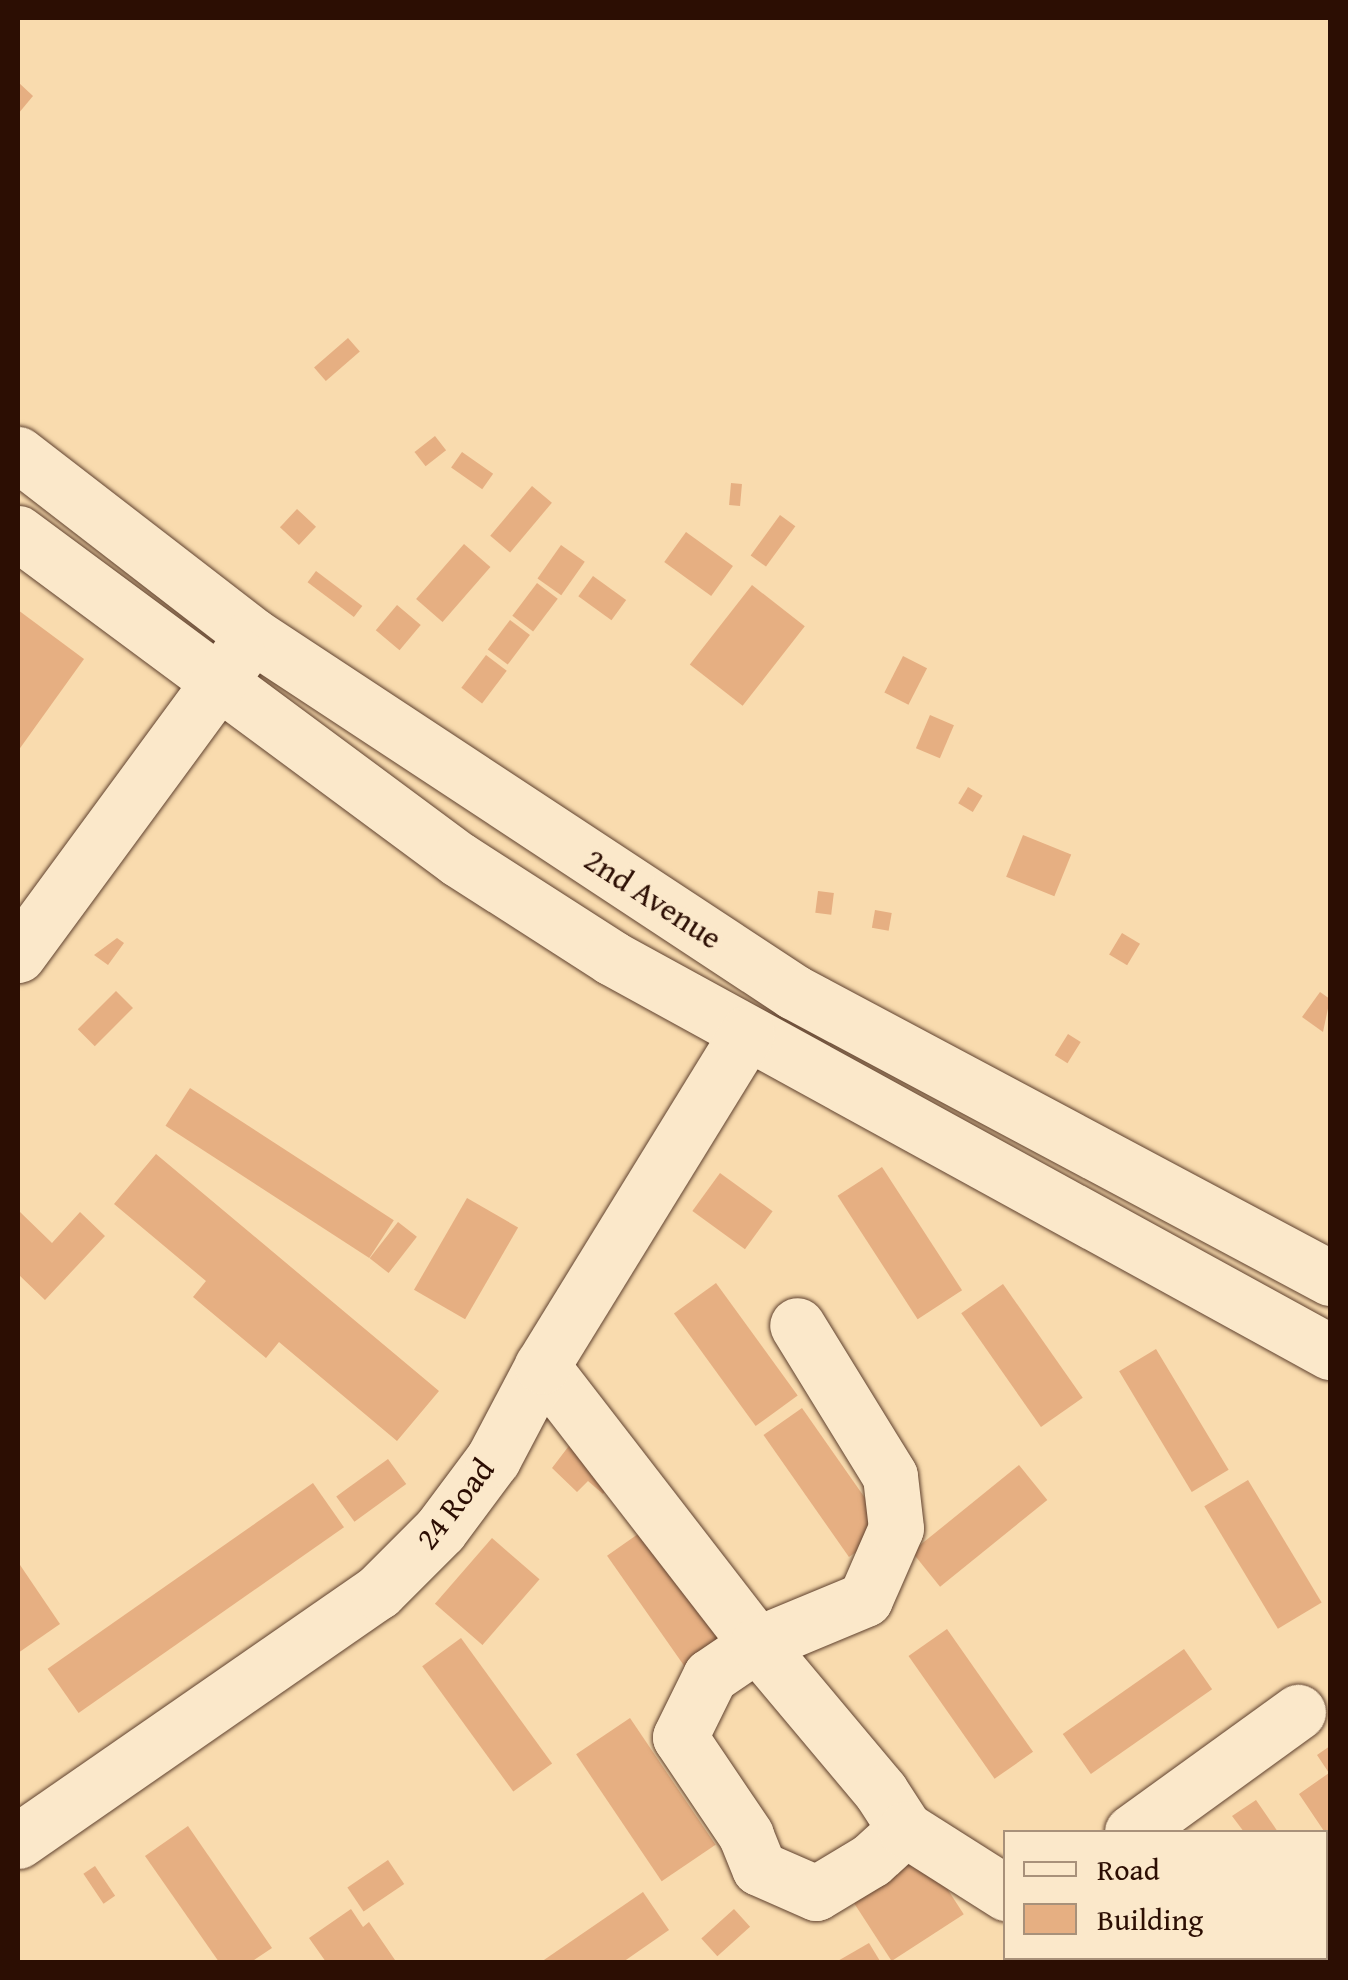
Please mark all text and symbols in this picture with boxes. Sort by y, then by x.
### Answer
street label: 2nd Avenue [577,840,729,958]
street label: 24 Road [408,1451,502,1557]
legend [1003,1830,1328,1960]
text: Road [1097,1847,1160,1891]
text: Building [1097,1897,1203,1941]

